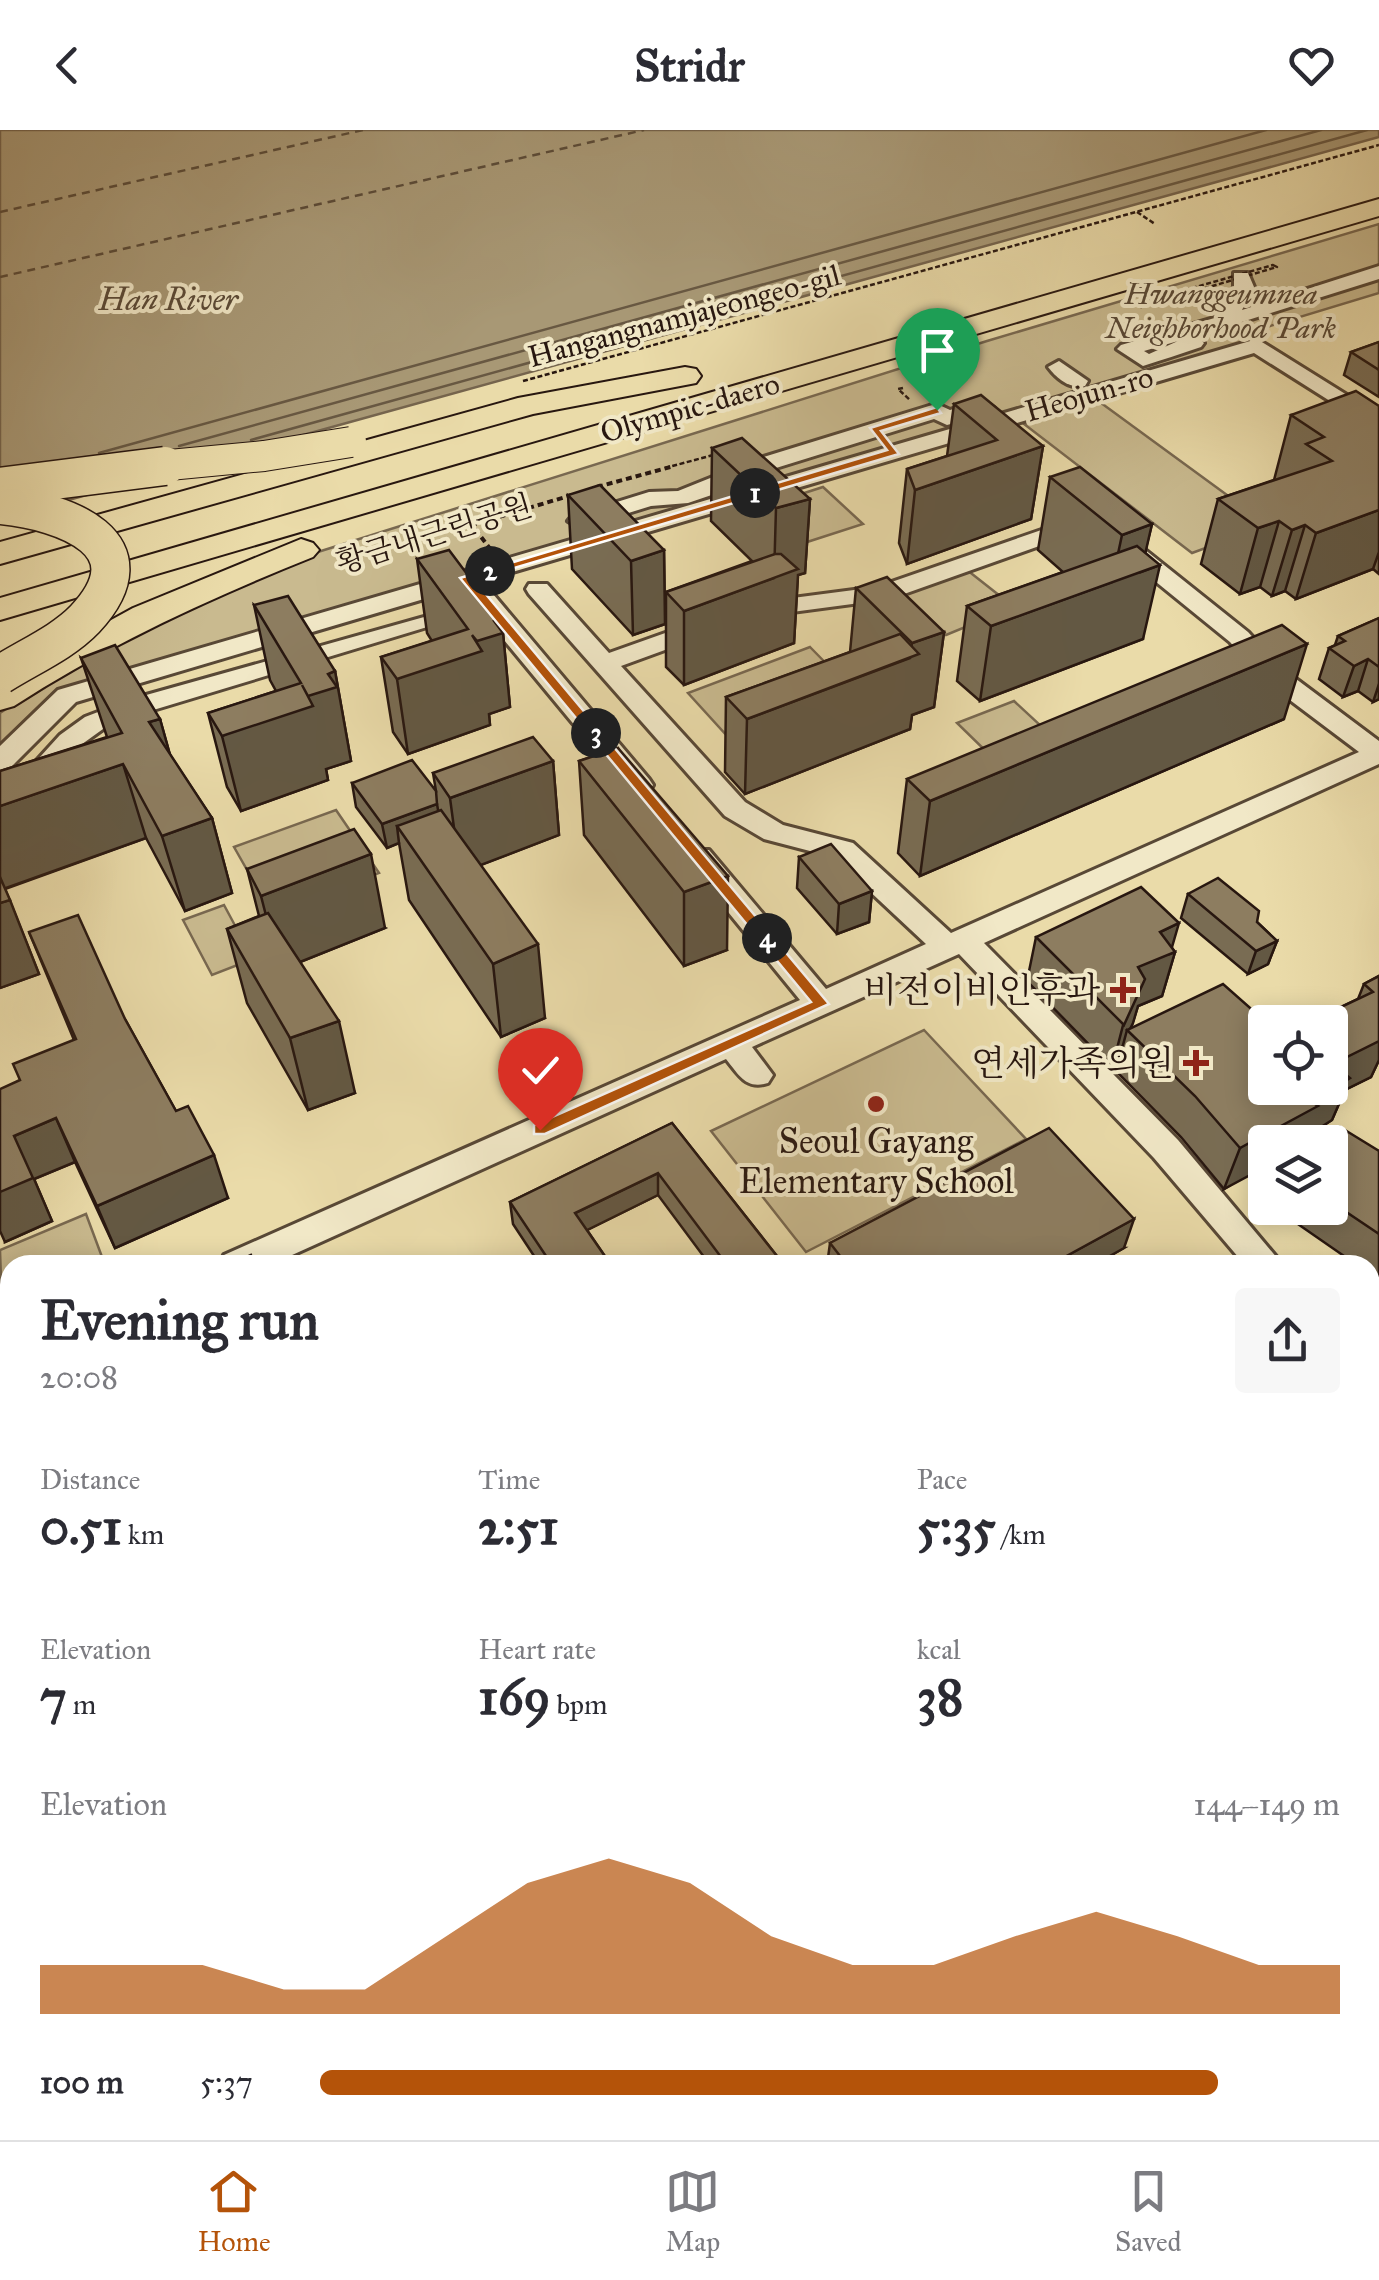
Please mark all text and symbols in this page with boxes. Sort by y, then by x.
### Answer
icon: back [40,38,95,93]
text: Stridr [634,38,745,93]
icon: heart [1284,38,1339,93]
street label: Hangangnamjajeongeo-gil [524,257,845,375]
park label: Hwanggeumnea Neighborhood Park [1104,276,1336,346]
water label: Han River [97,280,239,319]
pin [895,308,980,411]
icon: arrive [910,323,965,378]
street label: Heojun-ro [1021,359,1157,429]
street label: Olympic-daero [596,365,784,451]
pin: 1 [730,468,780,518]
text: 1 [749,475,761,510]
street label: 황금내근린공원 [332,487,536,581]
pin: 2 [465,546,515,596]
text: 2 [483,553,497,588]
pin: 3 [571,708,621,758]
text: 3 [590,715,602,750]
pin: 4 [742,913,792,963]
text: 4 [759,920,775,955]
place label: 비전이비인후과 [863,969,1100,1012]
marker: 비전이비인후과 [1110,977,1136,1003]
map controls [1248,1005,1348,1225]
button: locate [1248,1005,1348,1105]
pin [498,1028,583,1131]
place label: 연세가족의원 [971,1042,1174,1085]
icon: check [513,1043,568,1098]
marker: 연세가족의원 [1183,1050,1209,1076]
marker: Seoul Gayang Elementary School [865,1093,887,1115]
place label: Seoul Gayang Elementary School [738,1120,1014,1203]
button: layers [1248,1125,1348,1225]
text: Evening run [40,1287,319,1354]
button: share [1235,1288,1340,1393]
text: 20:08 [40,1358,118,1397]
text: Distance [40,1462,140,1497]
text: Time [478,1462,540,1497]
text: Pace [917,1462,967,1497]
text: 0.51 [40,1497,122,1558]
text: 2:51 [478,1497,559,1558]
text: 5:35 [917,1497,996,1558]
text: km [122,1517,164,1552]
text: /km [996,1517,1046,1552]
text: Elevation [40,1632,151,1667]
text: Heart rate [478,1632,596,1667]
text: kcal [917,1632,961,1667]
text: 7 [40,1667,67,1728]
text: 169 [478,1667,550,1728]
text: 38 [917,1667,963,1728]
text: m [67,1687,96,1722]
text: bpm [550,1687,608,1722]
text: Elevation [40,1785,167,1824]
text: 144–149 m [1194,1785,1340,1824]
text: 100 m [40,2063,124,2102]
text: 5:37 [200,2063,253,2102]
tab: Home [197,2164,271,2259]
tab: Map [665,2164,720,2259]
tab: Saved [1115,2164,1182,2259]

